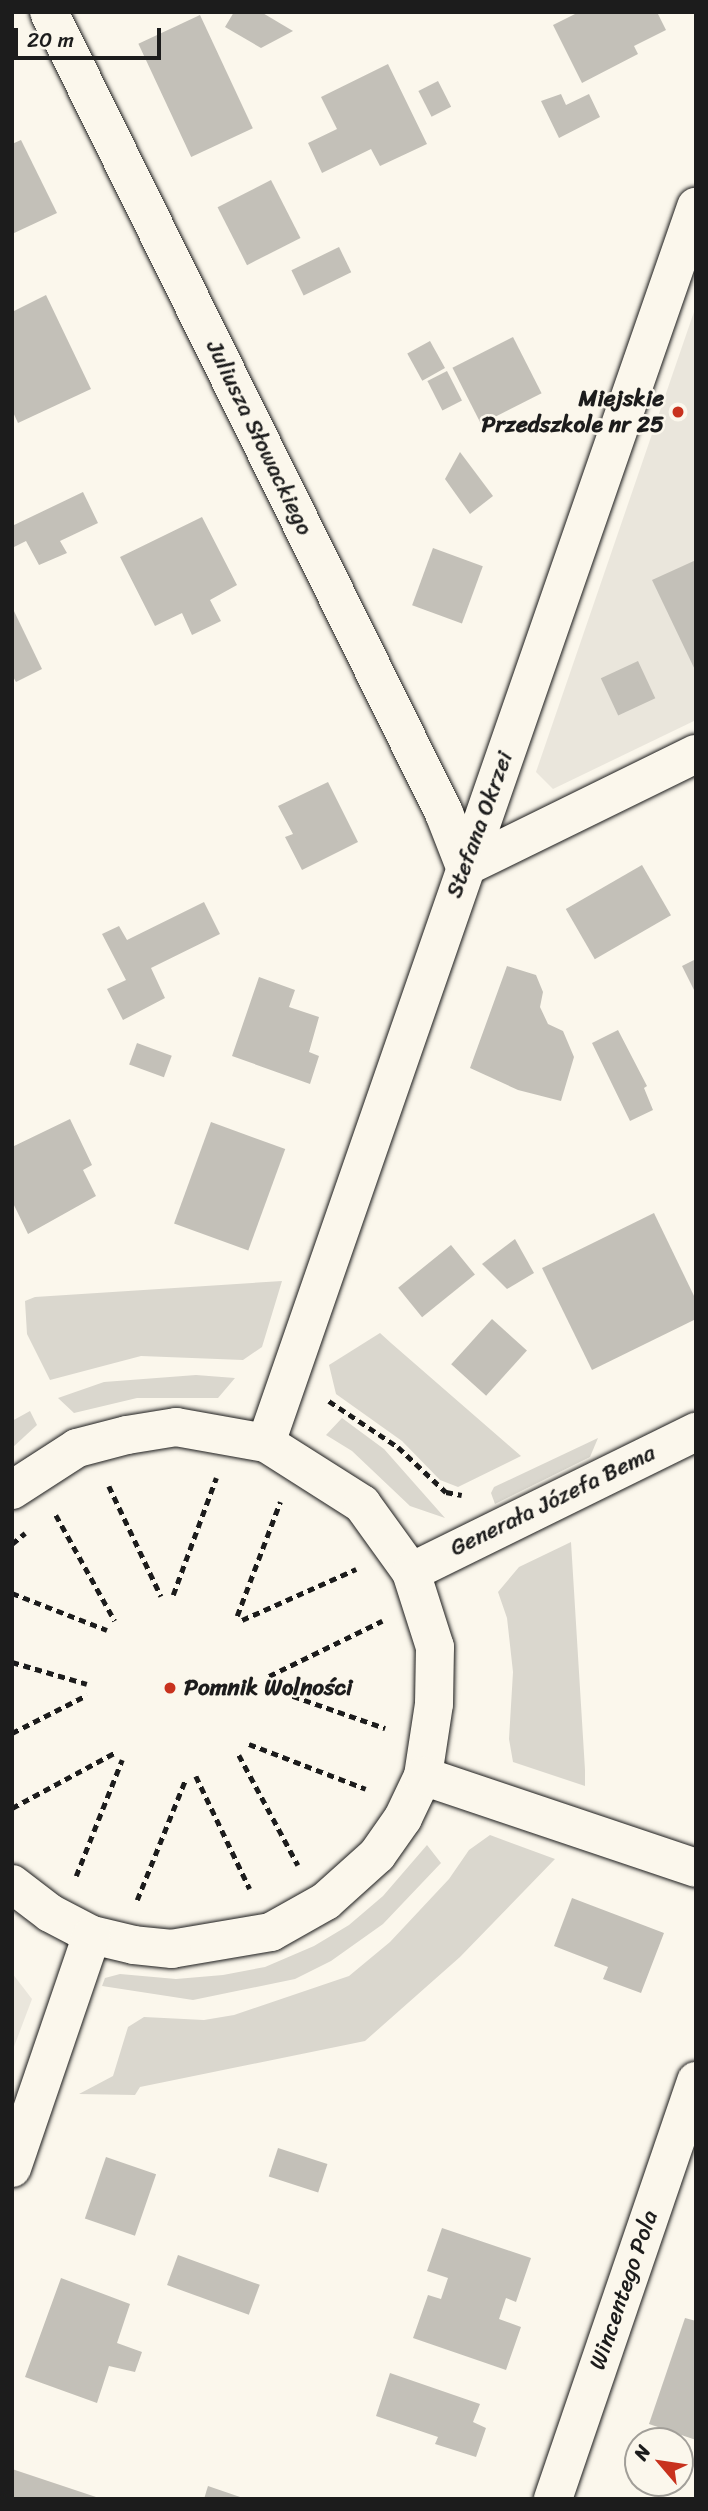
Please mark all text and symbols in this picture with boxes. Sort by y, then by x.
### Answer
scale bar [18,14,164,58]
text: 20 m [27,21,74,59]
street label: Juliusza Słowackiego [200,336,318,540]
place label: Miejskie Przedszkole nr 25 [482,385,664,439]
marker: Miejskie Przedszkole nr 25 [670,404,686,420]
street label: Stefana Okrzei [441,748,519,902]
street label: Generała Józefa Bema [446,1439,660,1563]
place label: Pomnik Wolności [184,1674,353,1702]
marker: Pomnik Wolności [162,1680,178,1696]
street label: Wincentego Pola [584,2207,664,2373]
north arrow [624,2427,694,2497]
text: N [624,2439,660,2466]

